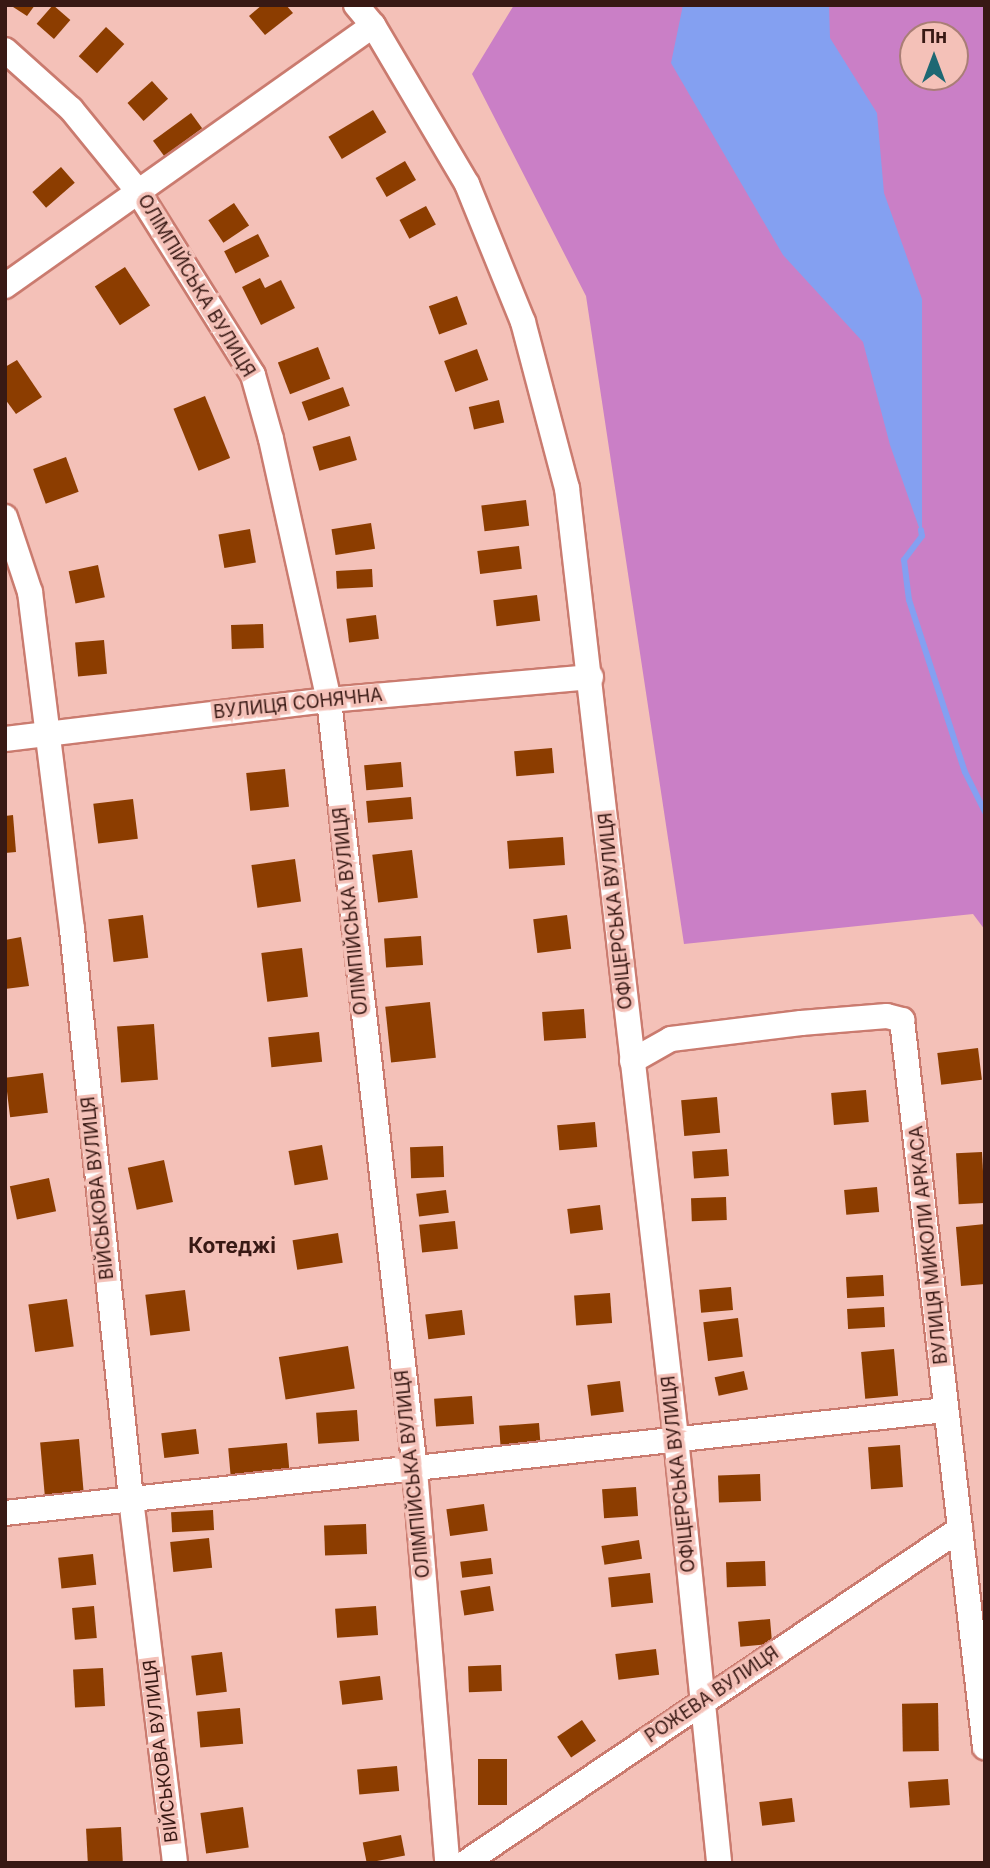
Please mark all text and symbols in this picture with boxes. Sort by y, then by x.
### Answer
north arrow [899,21,969,91]
text: Пн [921,25,947,48]
street label: ОЛІМПІЙСЬКА ВУЛИЦЯ [133,191,259,381]
street label: ВУЛИЦЯ СОНЯЧНА [212,684,384,724]
street label: ОЛІМПІЙСЬКА ВУЛИЦЯ [329,806,373,1016]
street label: ОФІЦЕРСЬКА ВУЛИЦЯ [595,811,637,1011]
street label: ВІЙСЬКОВА ВУЛИЦЯ [78,1095,118,1281]
street label: ВУЛИЦЯ МИКОЛИ АРКАСА [906,1125,952,1365]
district label: Котеджі [188,1233,276,1259]
street label: ОЛІМПІЙСЬКА ВУЛИЦЯ [391,1369,435,1579]
street label: ОФІЦЕРСЬКА ВУЛИЦЯ [658,1374,700,1574]
street label: РОЖЕВА ВУЛИЦЯ [641,1642,783,1748]
street label: ВІЙСЬКОВА ВУЛИЦЯ [139,1658,183,1844]

